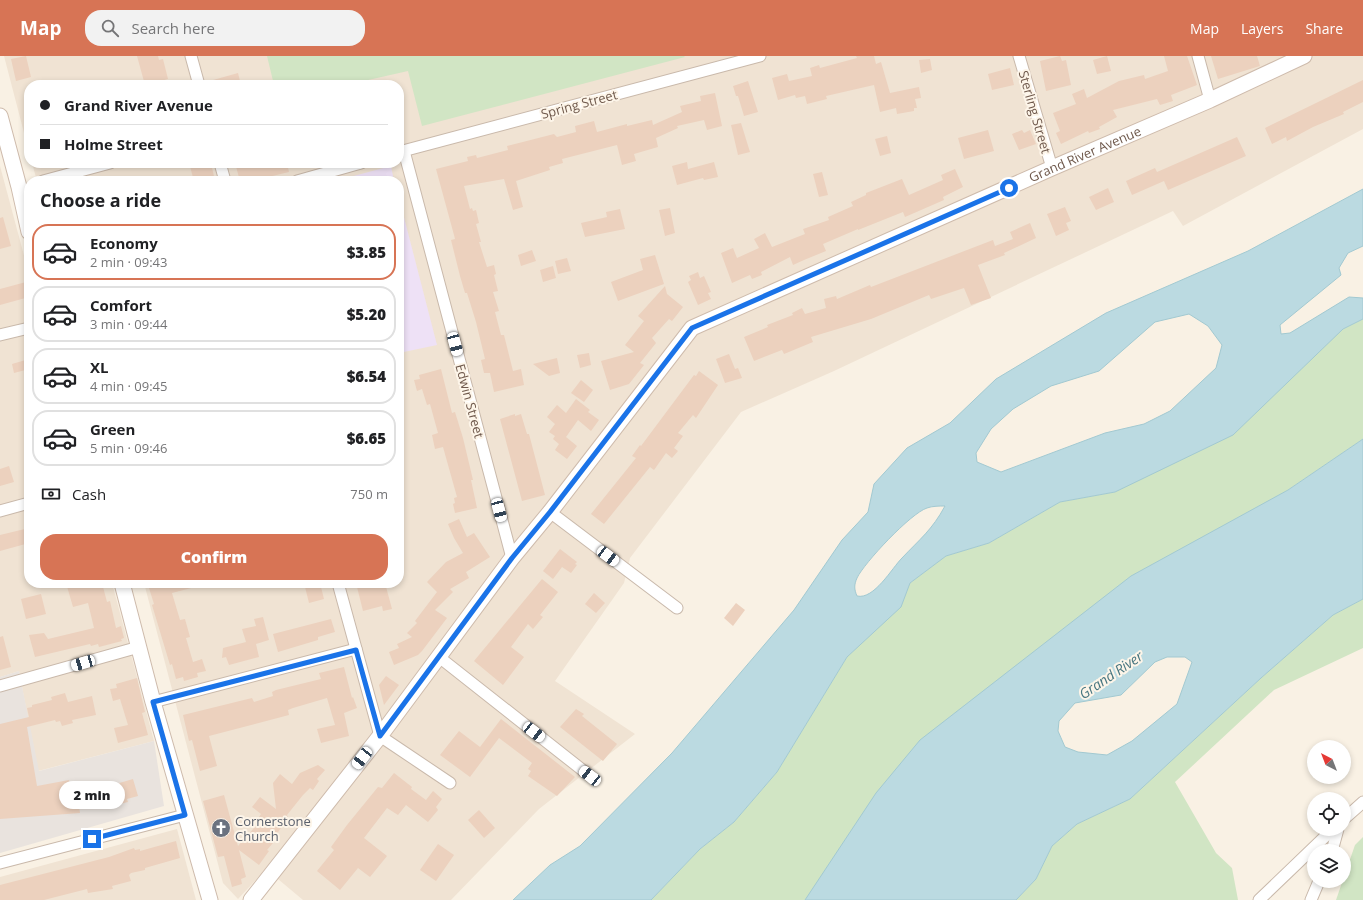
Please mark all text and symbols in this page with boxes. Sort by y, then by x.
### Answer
search box [85,10,365,46]
text: Map [20,15,61,41]
icon: search [99,17,121,39]
text: Search here [131,18,215,38]
text: Map [1190,19,1219,38]
text: Layers [1241,19,1283,38]
text: Share [1305,19,1343,38]
street label: Sterling Street [1015,68,1056,156]
street label: Spring Street [539,85,620,123]
text: Grand River Avenue [64,95,213,115]
street label: Grand River Avenue [1026,122,1144,186]
text: Holme Street [64,134,163,154]
route start [1000,179,1018,197]
text: Choose a ride [40,188,161,212]
text: Economy [90,233,158,253]
icon: car [42,234,78,270]
text: $3.85 [347,242,386,262]
text: 2 min · 09:43 [90,253,167,271]
text: Comfort [90,295,152,315]
icon: car [42,296,78,332]
text: $5.20 [347,304,386,324]
text: 3 min · 09:44 [90,315,167,333]
car [446,331,464,357]
text: XL [90,357,108,377]
icon: car [42,358,78,394]
street label: Edwin Street [451,362,489,440]
text: $6.54 [347,366,386,386]
text: 4 min · 09:45 [90,377,167,395]
text: Green [90,419,135,439]
icon: car [42,420,78,456]
text: $6.65 [347,428,386,448]
text: 5 min · 09:46 [90,439,167,457]
icon: cash [40,483,62,505]
text: Cash [72,484,106,504]
text: 750 m [350,485,388,503]
car [490,497,508,523]
button: Confirm [40,534,388,580]
car [595,544,621,568]
water label: Grand River [1075,646,1147,703]
car [70,654,96,672]
car [521,720,547,744]
north arrow [1307,740,1351,784]
map controls [1307,740,1351,888]
car [350,745,374,771]
car [577,764,603,788]
callout: 2 min [59,781,125,809]
text: 2 min [74,786,110,804]
button: locate [1307,792,1351,836]
place label: Cornerstone Church [235,812,311,845]
church icon: Cornerstone Church [210,817,232,839]
route end [83,830,101,848]
button: layers [1307,844,1351,888]

